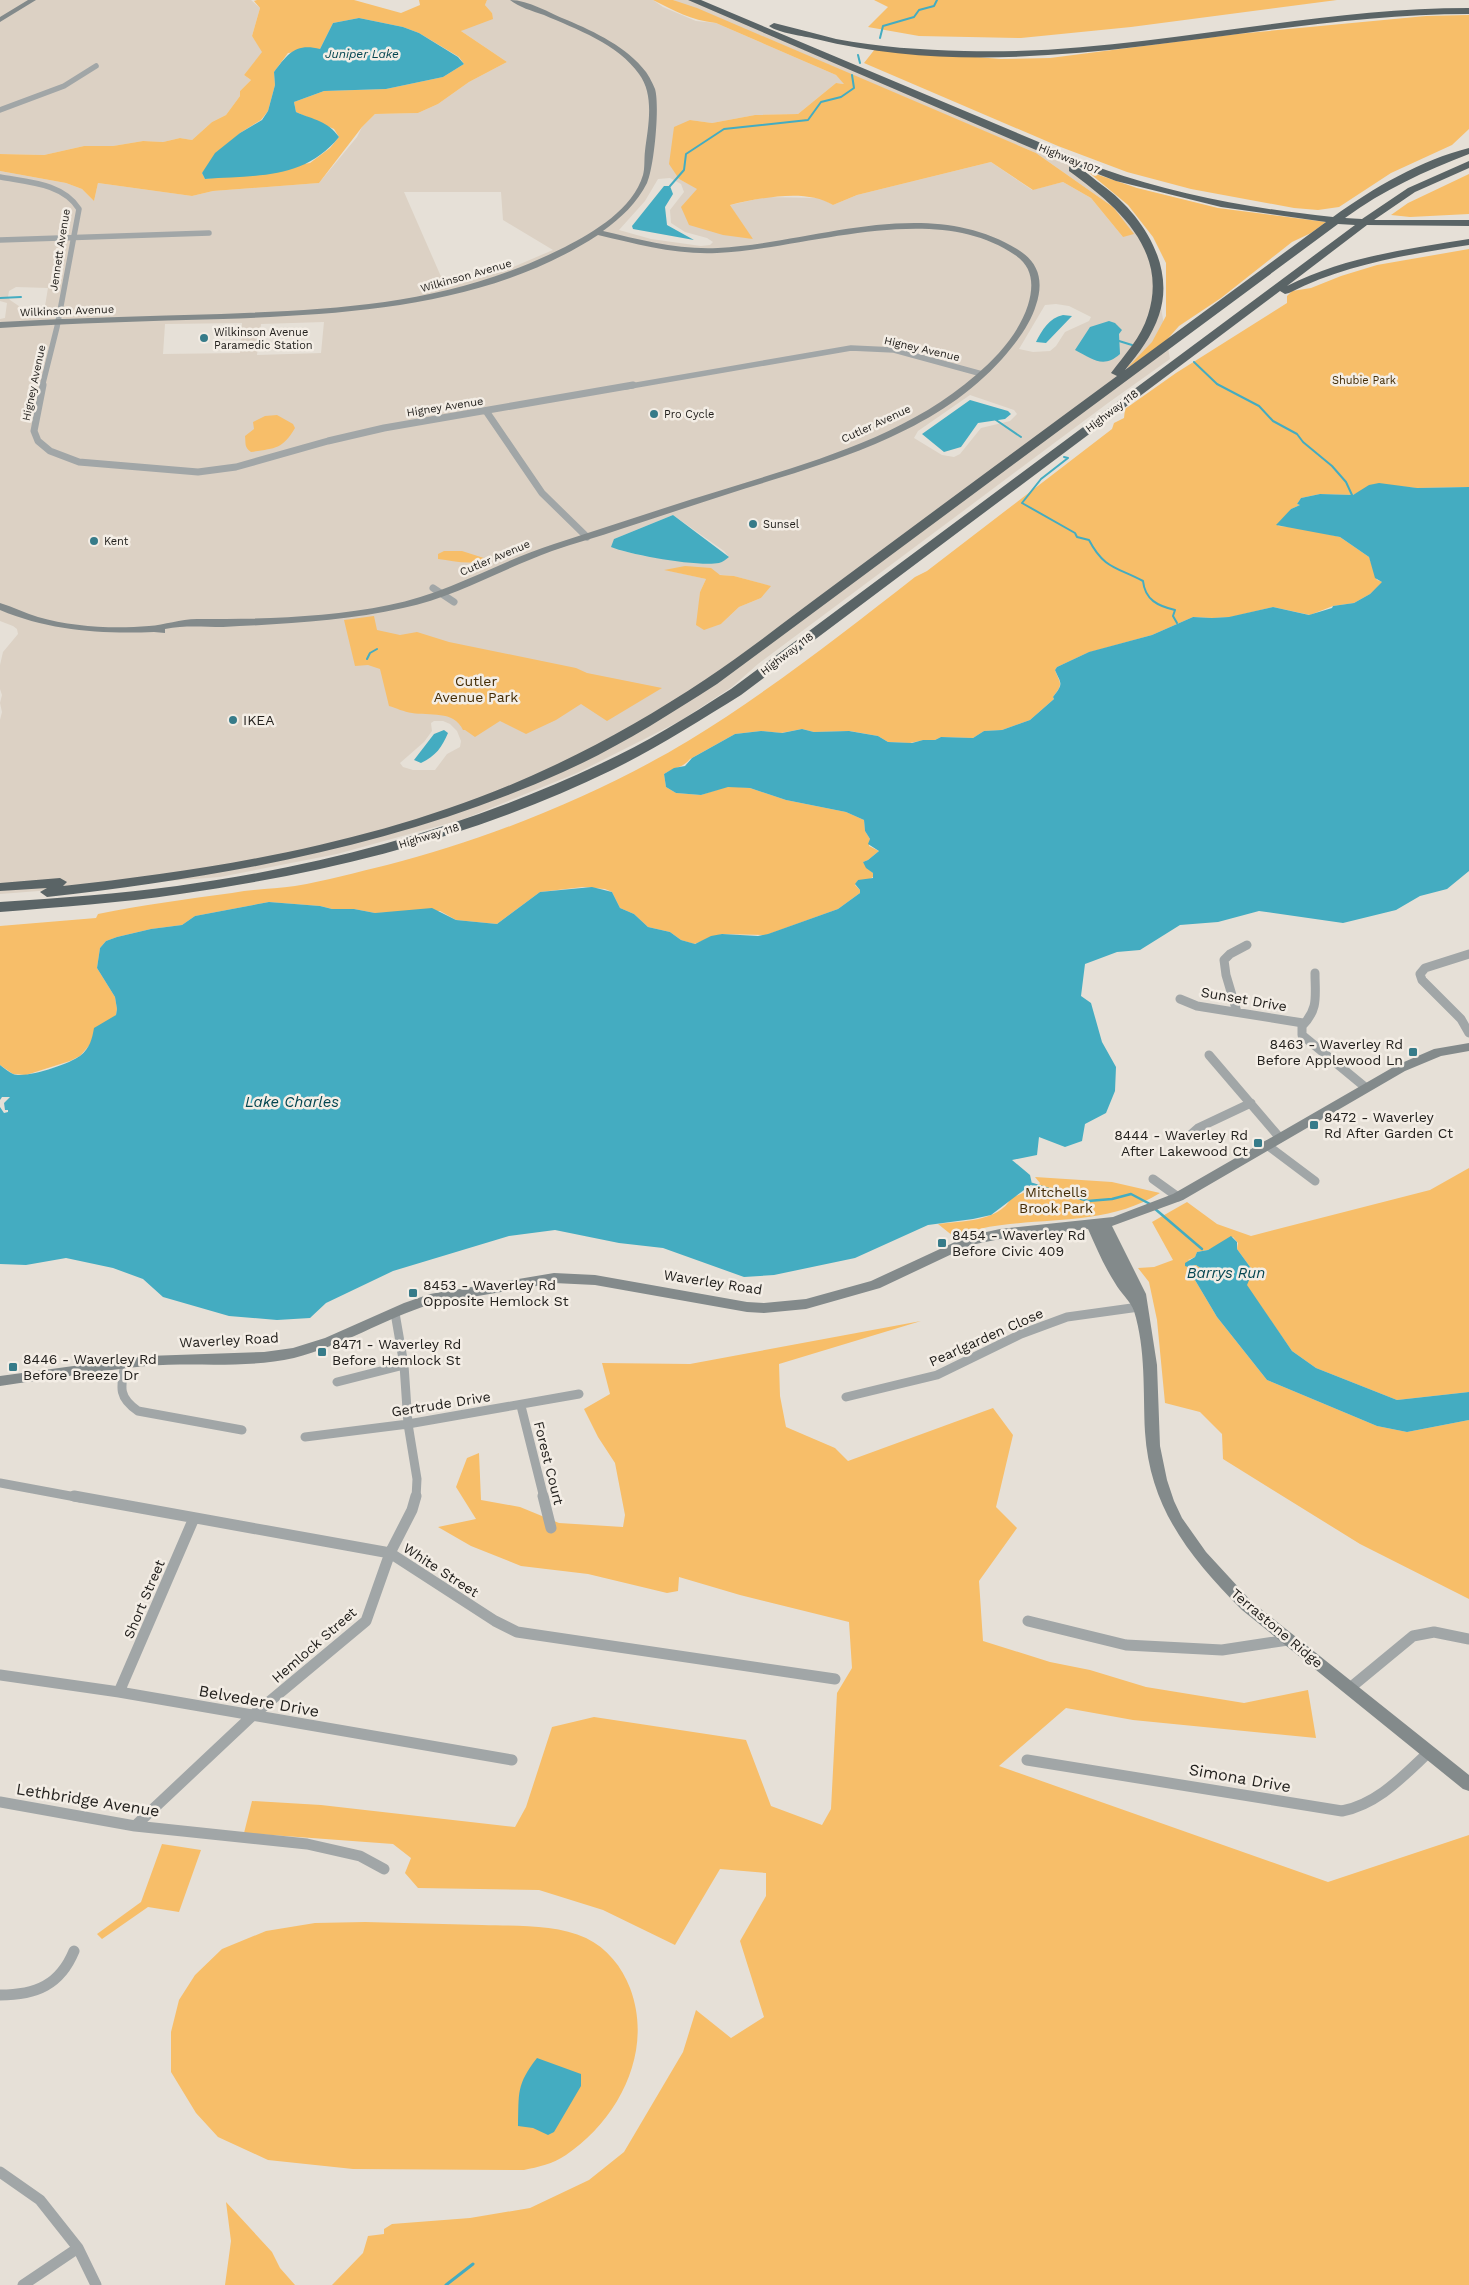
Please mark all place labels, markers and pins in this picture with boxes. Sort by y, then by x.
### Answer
place label: Wilkinson Avenue Paramedic Station [214,326,313,352]
marker: Wilkinson Avenue Paramedic Station [198,332,210,344]
marker: Pro Cycle [648,408,660,420]
place label: Pro Cycle [664,408,714,421]
marker: Sunsel [747,518,759,530]
place label: Sunsel [763,518,800,531]
marker: Kent [88,535,100,547]
place label: Kent [104,535,129,548]
place label: IKEA [243,712,275,728]
marker: IKEA [227,714,239,726]
place label: 8463 - Waverley Rd Before Applewood Ln [1257,1036,1403,1068]
marker: 8463 - Waverley Rd Before Applewood Ln [1407,1046,1419,1058]
place label: 8472 - Waverley Rd After Garden Ct [1324,1109,1453,1141]
marker: 8472 - Waverley Rd After Garden Ct [1308,1119,1320,1131]
place label: 8444 - Waverley Rd After Lakewood Ct [1114,1127,1248,1159]
marker: 8444 - Waverley Rd After Lakewood Ct [1252,1137,1264,1149]
place label: 8454 - Waverley Rd Before Civic 409 [952,1227,1085,1259]
marker: 8454 - Waverley Rd Before Civic 409 [936,1237,948,1249]
place label: 8453 - Waverley Rd Opposite Hemlock St [423,1277,569,1309]
marker: 8453 - Waverley Rd Opposite Hemlock St [407,1287,419,1299]
place label: 8471 - Waverley Rd Before Hemlock St [332,1336,461,1368]
marker: 8471 - Waverley Rd Before Hemlock St [316,1346,328,1358]
place label: 8446 - Waverley Rd Before Breeze Dr [23,1351,157,1383]
marker: 8446 - Waverley Rd Before Breeze Dr [7,1361,19,1373]

